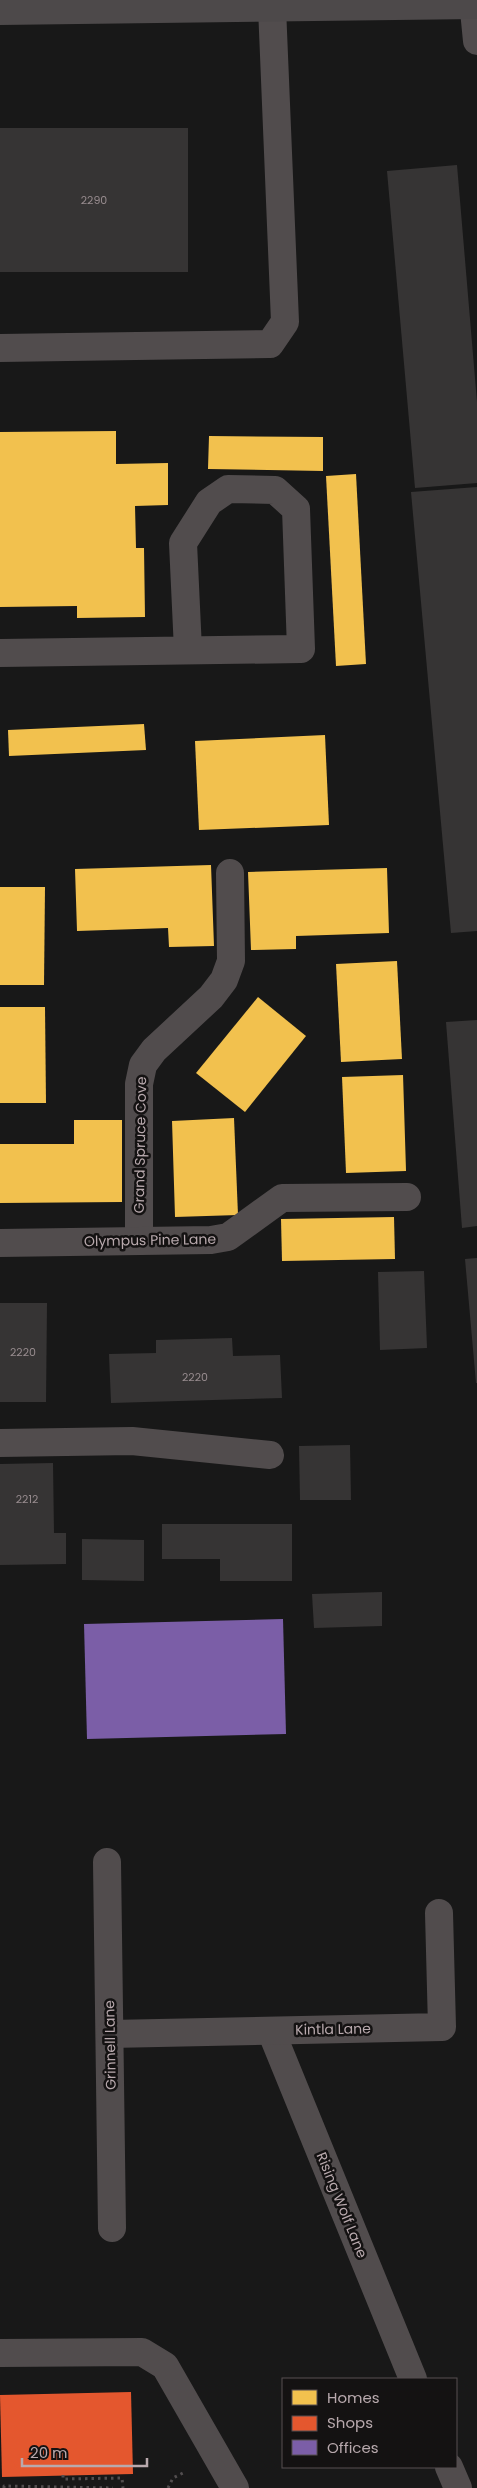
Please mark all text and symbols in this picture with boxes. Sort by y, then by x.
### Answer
house number: 2290 [81,192,107,208]
street label: Grand Spruce Cove [129,1076,151,1214]
street label: Olympus Pine Lane [84,1229,217,1251]
house number: 2220 [10,1344,36,1360]
house number: 2220 [182,1369,208,1385]
house number: 2212 [16,1491,38,1507]
street label: Grinnell Lane [99,2000,121,2090]
street label: Kintla Lane [295,2018,371,2040]
street label: Rising Wolf Lane [312,2149,372,2261]
legend [282,2378,457,2468]
text: Homes [327,2387,380,2408]
text: Shops [327,2412,373,2433]
scale bar [22,2436,148,2468]
text: Offices [327,2437,379,2458]
text: 20 m [30,2442,68,2463]

